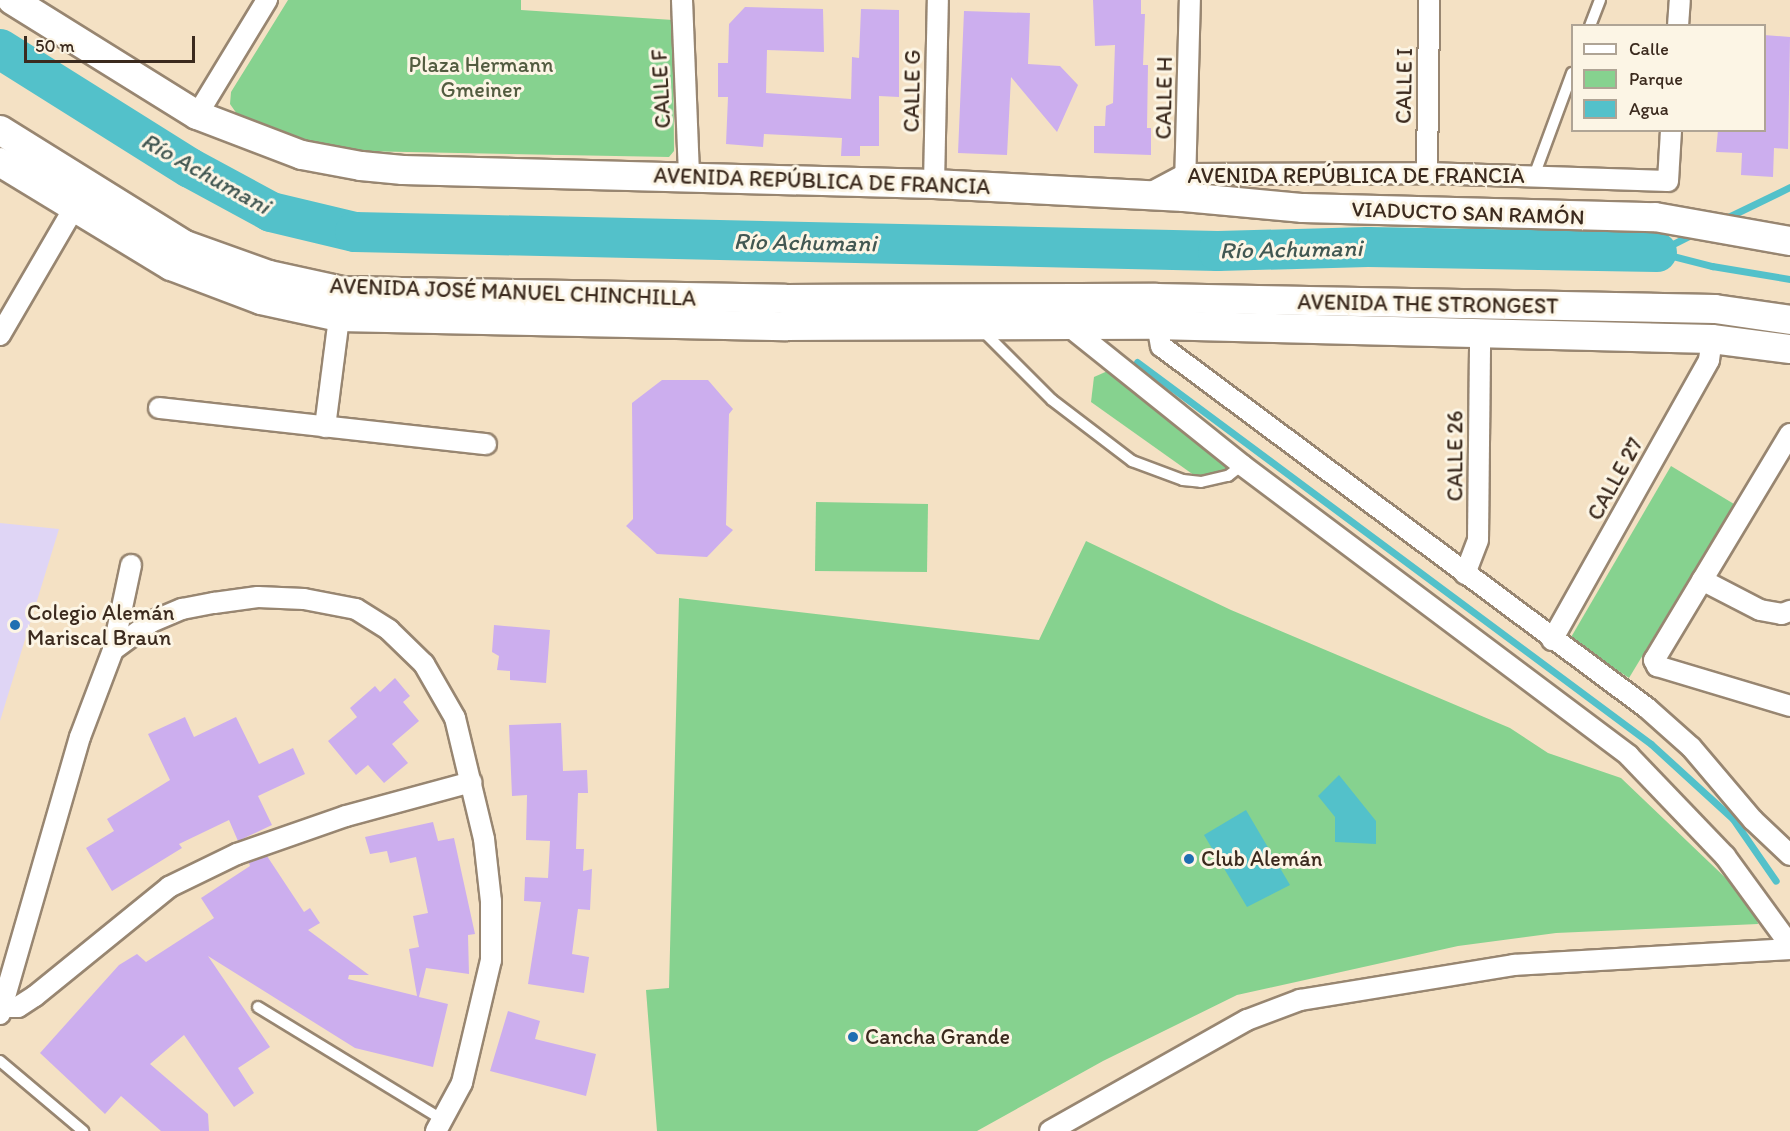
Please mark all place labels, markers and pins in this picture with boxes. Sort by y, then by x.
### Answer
place label: Colegio Alemán Mariscal Braun [27,599,175,650]
marker: Colegio Alemán Mariscal Braun [8,618,22,632]
place label: Club Alemán [1201,846,1322,872]
marker: Club Alemán [1182,852,1196,866]
place label: Cancha Grande [865,1024,1010,1050]
marker: Cancha Grande [846,1030,860,1044]

